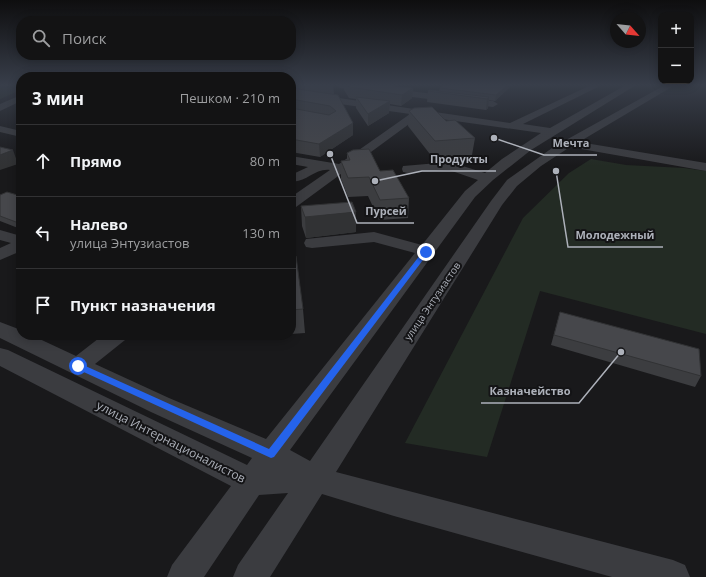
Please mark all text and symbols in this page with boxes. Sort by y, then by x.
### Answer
north arrow [610,12,646,48]
map controls [658,12,694,84]
button: + [658,12,694,48]
search box [16,16,296,60]
icon: search [30,27,52,49]
text: Поиск [62,28,106,48]
button: − [658,48,694,84]
text: 3 мин [32,87,84,110]
text: Пешком · 210 m [180,89,280,107]
callout: Мечта [544,132,597,155]
text: Мечта [553,135,589,150]
callout: Продукты [422,148,496,171]
icon: ahead [32,150,54,172]
text: Прямо [70,151,122,171]
text: Продукты [430,151,488,166]
text: 80 m [250,152,280,170]
callout: Пурсей [357,200,414,223]
text: Пурсей [365,203,407,218]
text: Налево [70,214,128,234]
icon: left [32,222,54,244]
text: 130 m [242,224,280,242]
callout: Молодежный [568,224,663,247]
text: Молодежный [575,227,655,242]
text: улица Энтузиастов [70,234,189,252]
route end [417,243,435,261]
street label: улица Энтузиастов [401,259,464,343]
icon: arrive [32,294,54,316]
text: Пункт назначения [70,295,216,315]
route start [69,357,87,375]
callout: Казначейство [481,380,579,403]
text: Казначейство [489,383,571,398]
street label: улица Интернационалистов [94,396,249,487]

